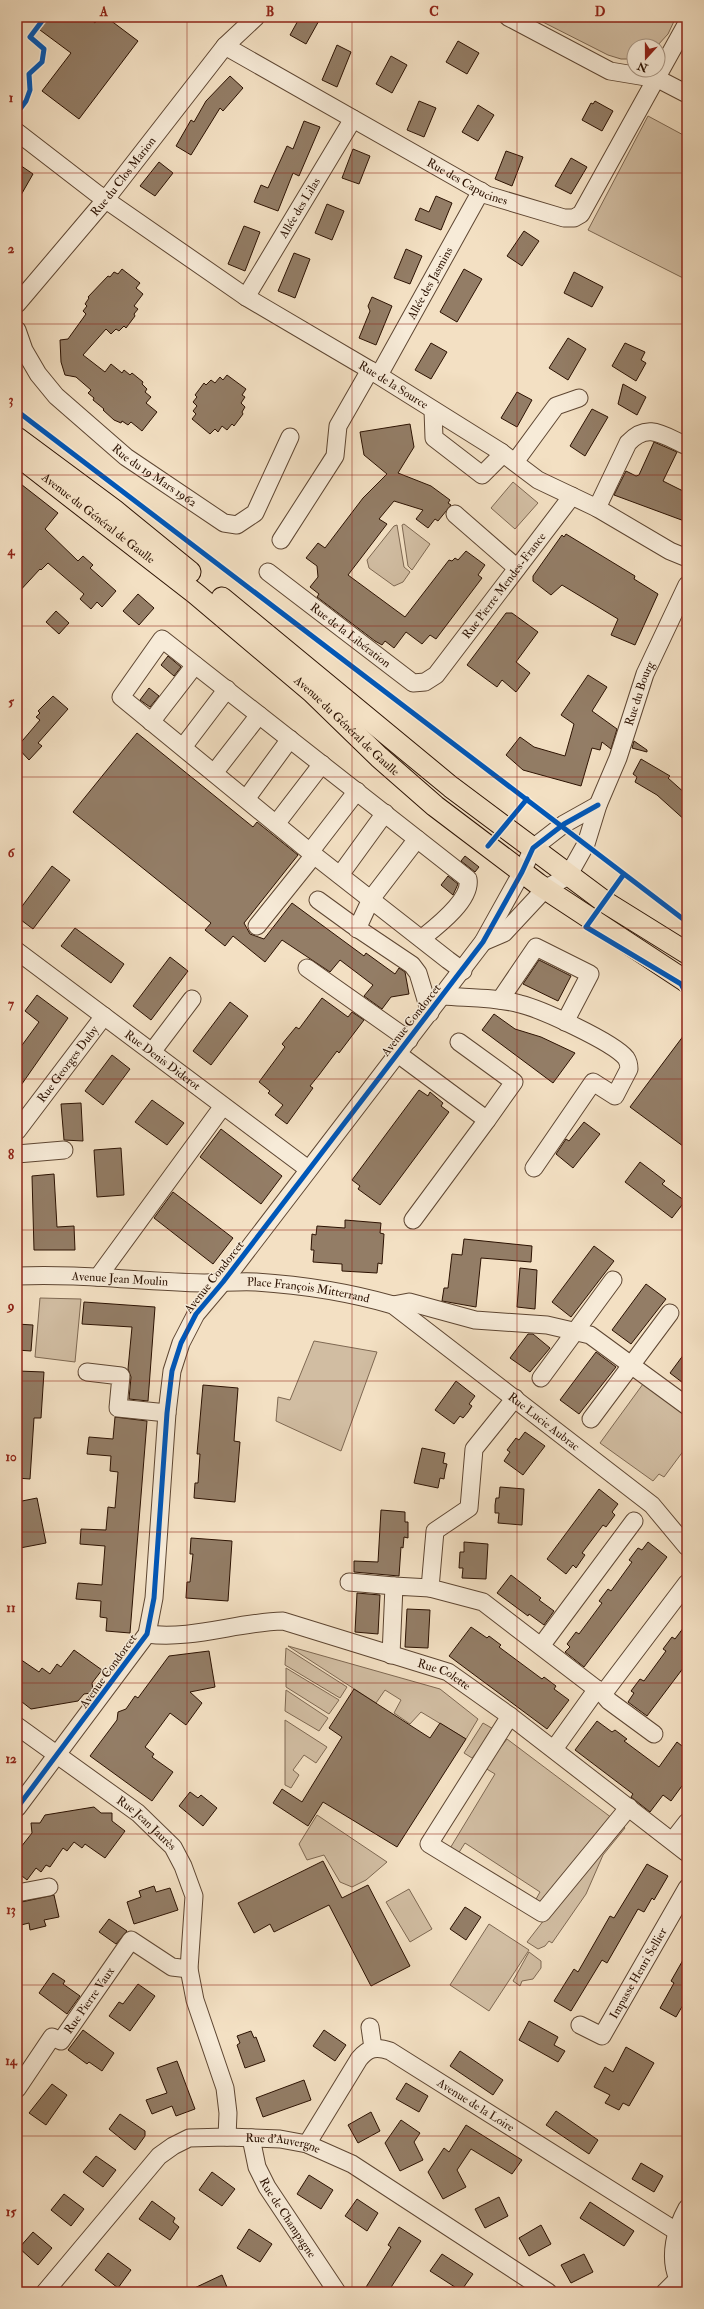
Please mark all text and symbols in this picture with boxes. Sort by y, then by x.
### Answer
text: A [99,4,109,20]
text: B [266,4,274,20]
text: C [429,4,439,20]
text: D [595,4,606,20]
north arrow [626,38,666,78]
text: N [635,59,650,75]
text: 1 [9,90,14,106]
street label: Rue du Clos Marion [88,134,160,220]
street label: Rue des Capucines [424,155,509,209]
street label: Allée des Lilas [276,175,324,242]
text: 2 [8,241,15,257]
street label: Allée des Jasmins [404,245,456,323]
street label: Rue de la Source [356,358,431,413]
text: 3 [9,392,14,408]
street label: Rue du 19 Mars 1962 [109,441,199,510]
street label: Avenue du Général de Gaulle [38,469,158,567]
street label: Rue Pierre Mendes-France [459,530,549,642]
text: 4 [6,543,15,559]
street label: Rue de la Libération [307,600,394,671]
street label: Rue du Bourg [622,658,658,728]
street label: Avenue du Général de Gaulle [290,672,402,779]
text: 5 [8,694,14,710]
text: 6 [8,845,16,861]
street label: Avenue Condorcet [378,981,444,1060]
text: 7 [8,996,15,1012]
street label: Rue Georges Duby [34,1022,102,1106]
street label: Rue Denis Diderot [121,1027,203,1094]
text: 8 [8,1147,14,1163]
street label: Avenue Condorcet [181,1238,247,1317]
street label: Avenue Jean Moulin [70,1269,168,1290]
street label: Place François Mitterrand [247,1275,371,1307]
text: 9 [6,1298,15,1314]
street label: Rue Lucie Aubrac [505,1389,583,1454]
text: 10 [5,1449,17,1465]
text: 11 [6,1600,16,1616]
street label: Avenue Condorcet [76,1631,140,1712]
street label: Rue Colette [416,1656,473,1694]
text: 12 [5,1751,17,1767]
street label: Rue Jean Jaurès [113,1793,179,1854]
text: 13 [6,1902,16,1918]
street label: Impasse Henri Sellier [606,1925,671,2022]
street label: Rue Pierre Vaux [61,1964,118,2037]
text: 14 [5,2053,18,2069]
street label: Avenue de la Loire [433,2075,517,2135]
street label: Rue d'Auvergne [245,2131,323,2157]
street label: Rue de Champagne [256,2175,319,2261]
text: 15 [6,2204,16,2220]

